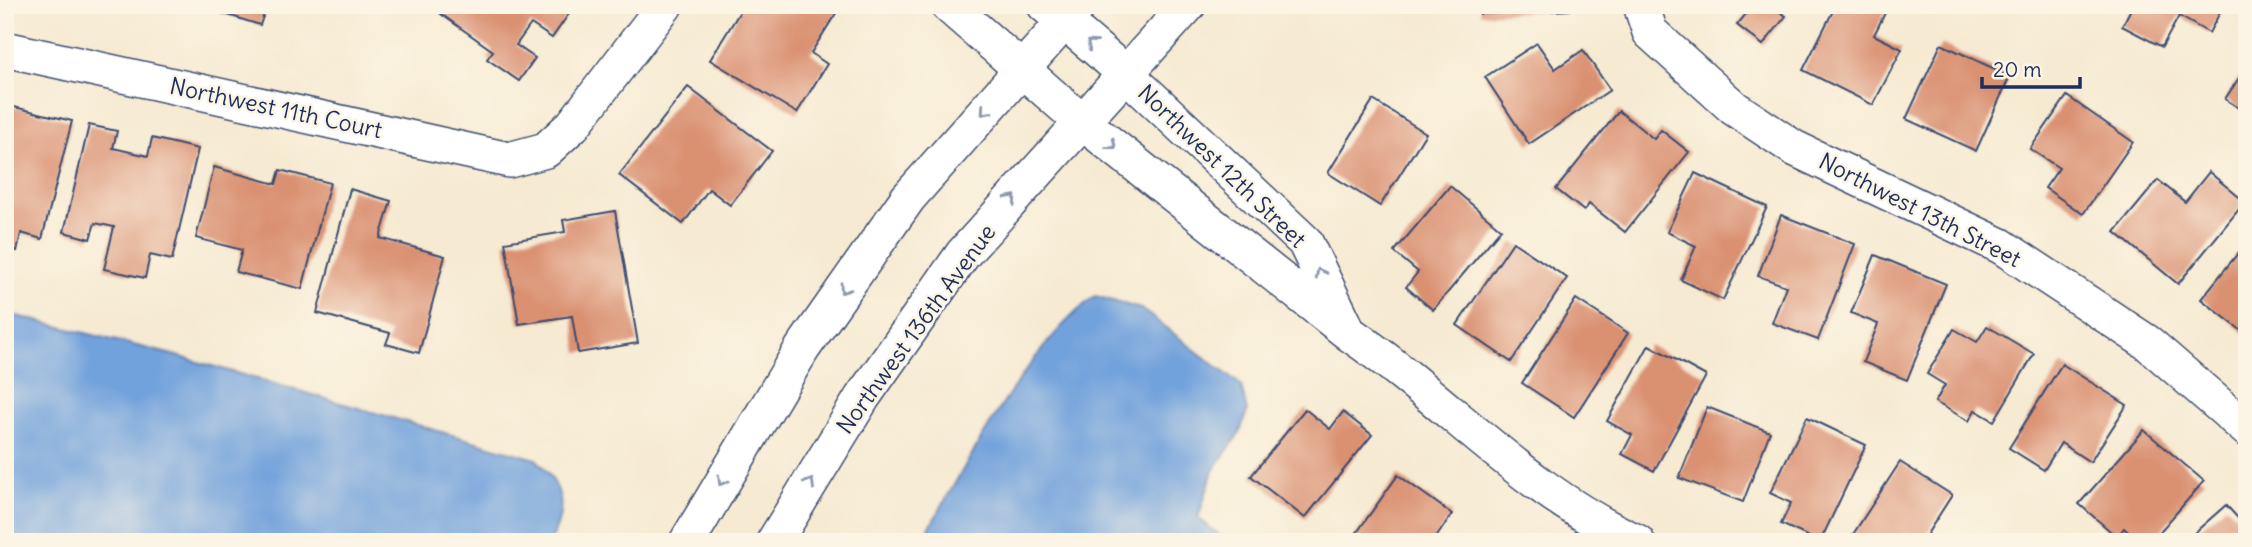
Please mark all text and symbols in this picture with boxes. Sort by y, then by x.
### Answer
one-way arrow [1087,40,1099,53]
scale bar [1982,46,2080,90]
text: 20 m [1993,56,2042,83]
street label: Northwest 11th Court [167,71,385,144]
street label: Northwest 12th Street [1132,78,1313,254]
one-way arrow [981,103,993,116]
one-way arrow [1103,137,1116,149]
street label: Northwest 13th Street [1814,146,2026,273]
one-way arrow [1004,194,1016,207]
street label: Northwest 136th Avenue [830,218,1001,439]
one-way arrow [1314,268,1328,280]
one-way arrow [840,281,852,294]
one-way arrow [717,473,730,486]
one-way arrow [801,478,814,491]

